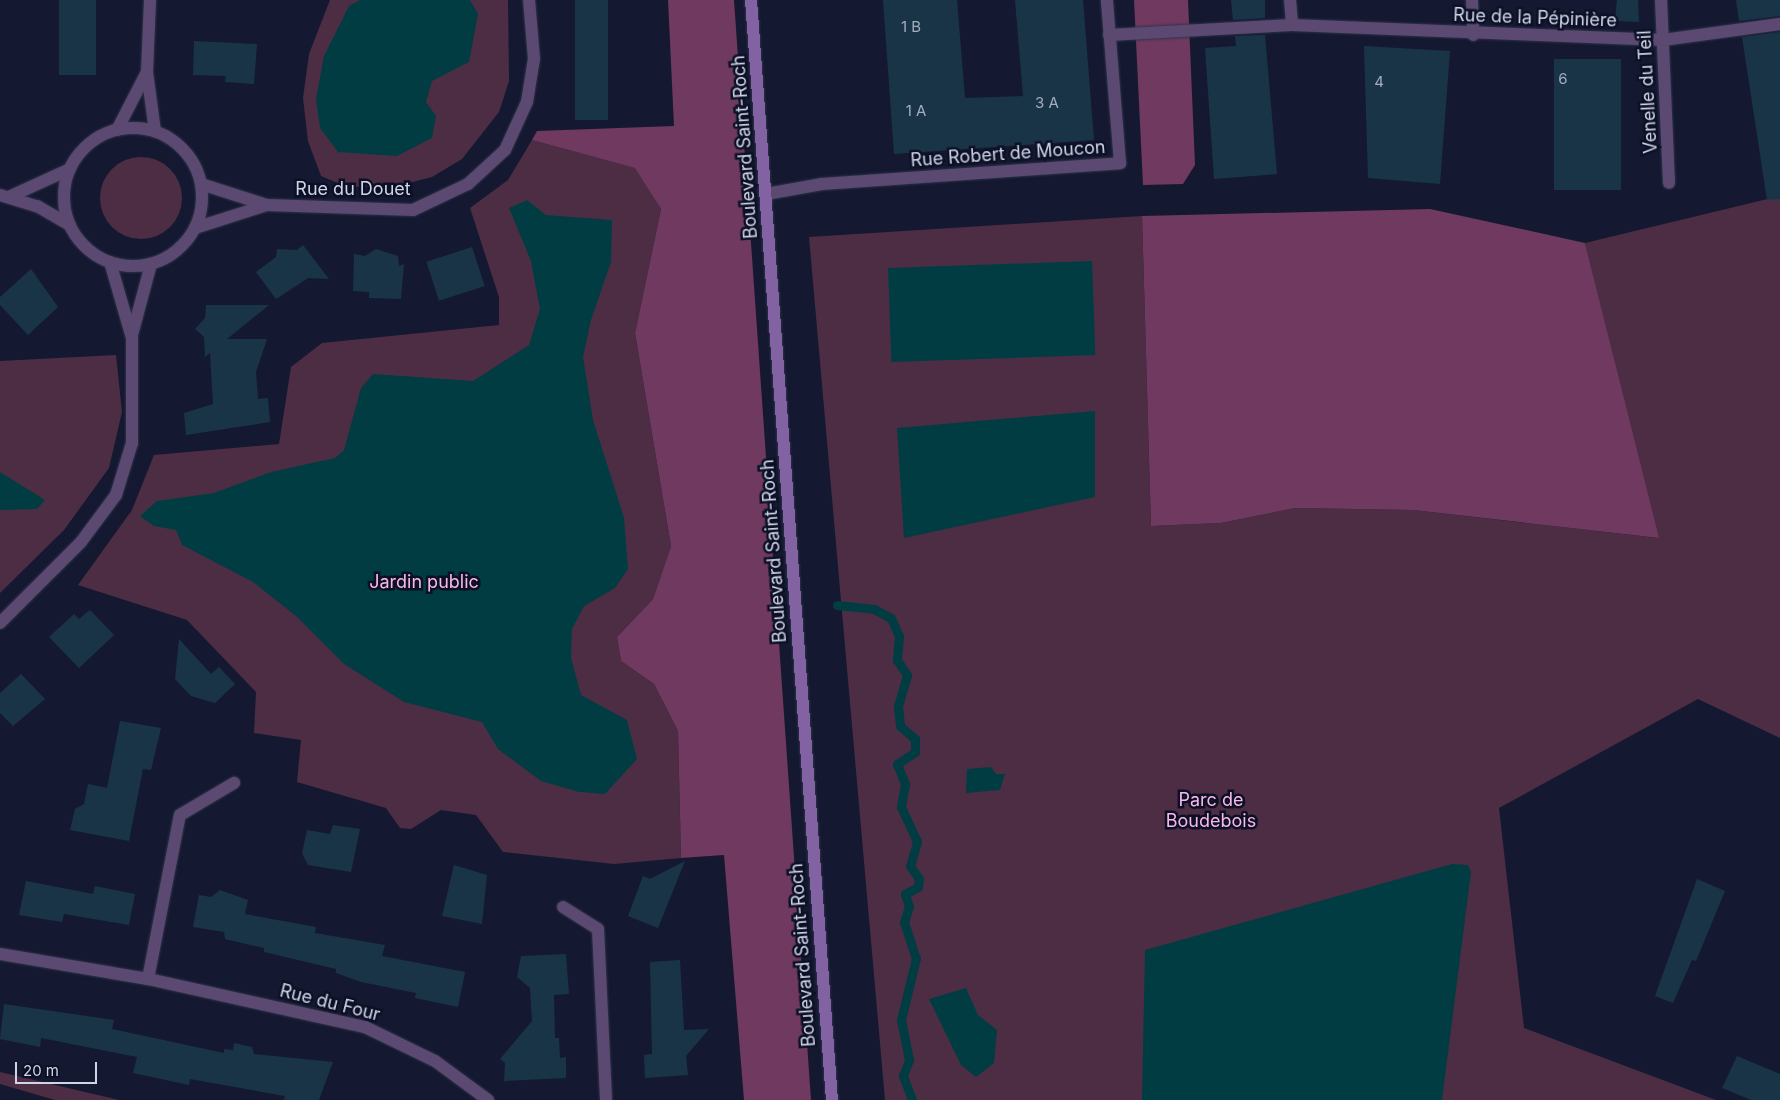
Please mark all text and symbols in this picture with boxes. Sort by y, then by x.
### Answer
street label: Rue de la Pépinière [1453,4,1617,32]
house number: 1 B [901,18,921,36]
street label: Venelle du Teil [1634,30,1662,154]
street label: Boulevard Saint-Roch [728,55,762,239]
house number: 6 [1558,70,1568,88]
house number: 4 [1374,73,1384,91]
house number: 3 A [1035,94,1059,112]
house number: 1 A [906,102,926,120]
street label: Rue Robert de Moucon [910,136,1106,172]
street label: Rue du Douet [295,178,411,200]
street label: Boulevard Saint-Roch [757,459,791,643]
park label: Jardin public [369,571,479,593]
park label: Parc de Boudebois [1166,790,1256,832]
street label: Boulevard Saint-Roch [786,863,820,1047]
street label: Rue du Four [278,980,382,1026]
scale bar [18,1052,100,1084]
text: 20 m [23,1061,59,1080]

